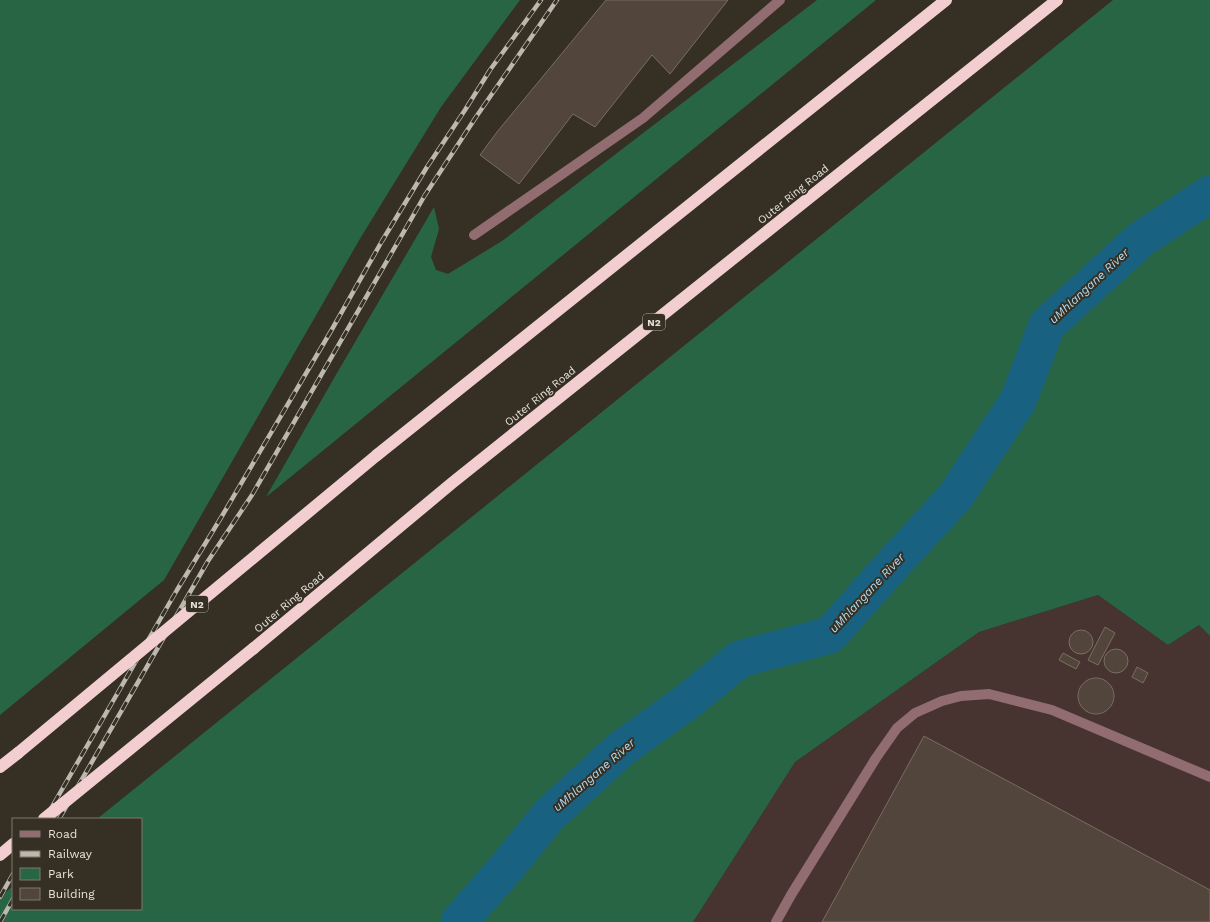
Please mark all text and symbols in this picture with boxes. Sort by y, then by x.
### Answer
street label: Outer Ring Road [755,162,831,227]
water label: uMhlangane River [1046,245,1133,326]
road number: N2 [643,314,665,330]
street label: Outer Ring Road [502,364,578,429]
water label: uMhlangane River [827,549,908,636]
street label: Outer Ring Road [252,569,327,635]
road number: N2 [186,596,208,612]
water label: uMhlangane River [550,735,639,814]
legend [12,818,142,910]
text: Road [48,827,77,841]
text: Railway [48,847,93,861]
text: Park [48,867,74,881]
text: Building [48,887,95,901]

